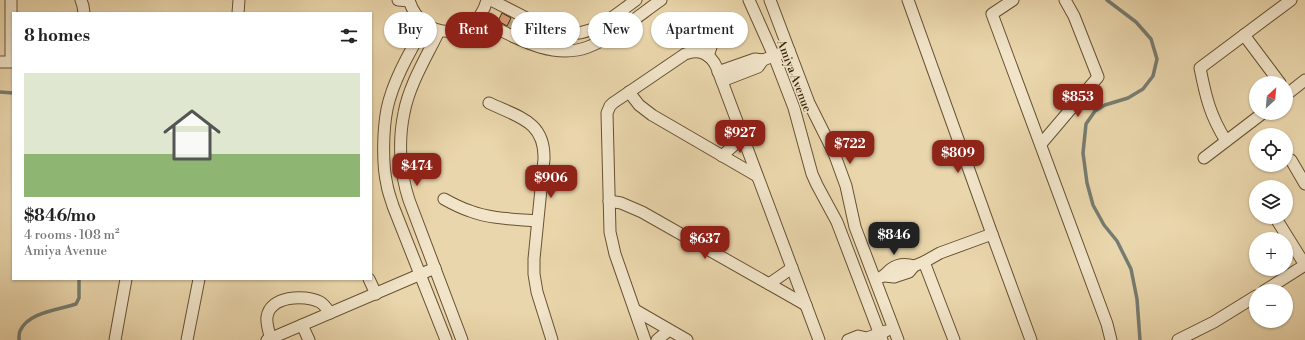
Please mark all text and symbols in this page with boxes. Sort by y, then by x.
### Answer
chip: Buy [384,12,437,48]
chip: Rent [445,12,503,48]
chip: Filters [511,12,580,48]
chip: New [588,12,643,48]
chip: Apartment [651,12,748,48]
text: 8 homes [24,25,90,47]
icon: filters [338,25,360,47]
street label: Amiya Avenue [773,37,815,114]
north arrow [1249,76,1293,120]
map controls [1249,76,1293,328]
pin: $853 [1054,84,1102,118]
text: $853 [1062,89,1094,105]
icon: home [156,99,228,171]
pin: $927 [716,120,764,154]
text: $927 [724,125,756,141]
button: locate [1249,128,1293,172]
pin: $722 [826,131,874,165]
text: $722 [834,136,866,152]
pin: $809 [934,140,982,174]
text: $809 [941,145,975,161]
pin: $474 [393,153,441,187]
text: $474 [401,158,433,174]
pin: $906 [527,165,575,199]
text: $906 [534,170,568,186]
button: layers [1249,180,1293,224]
text: $846/mo [24,205,96,227]
pin: $846 [870,222,918,256]
pin: $637 [681,226,729,260]
text: 4 rooms · 108 m² [24,227,119,243]
text: $846 [877,227,911,243]
text: $637 [689,231,721,247]
button: + [1249,232,1293,276]
text: Amiya Avenue [24,243,107,259]
button: − [1249,284,1293,328]

